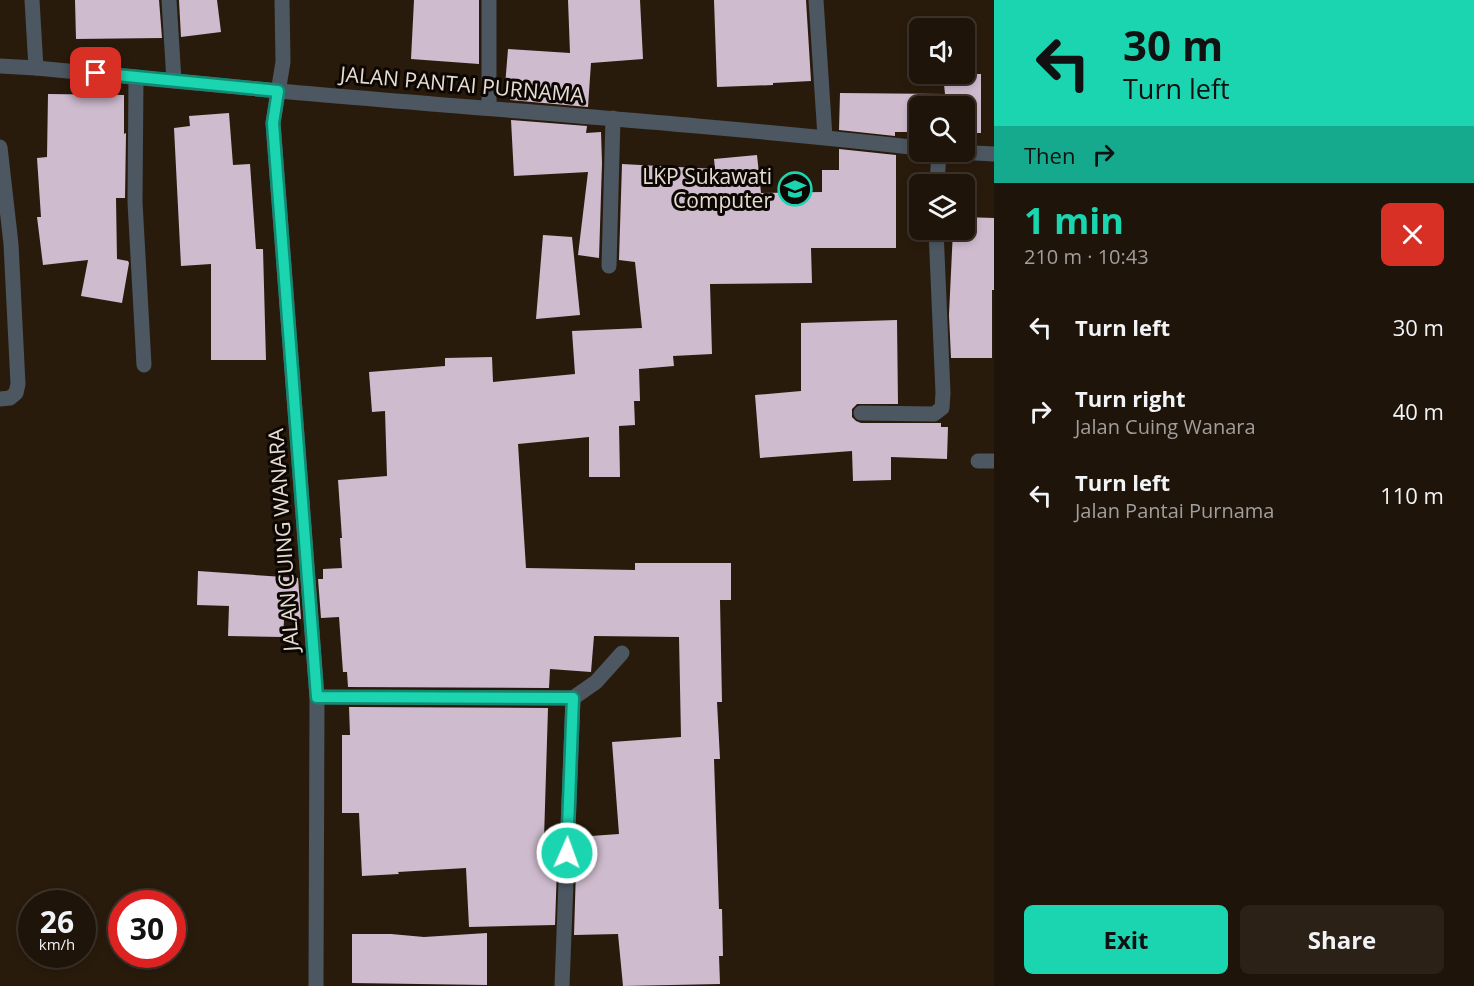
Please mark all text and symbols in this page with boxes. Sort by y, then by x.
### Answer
text: 30 m [1123,16,1223,73]
map controls [909,18,975,240]
button: sound [909,18,975,84]
icon: left [1024,24,1102,102]
pin [70,47,121,98]
icon: arrive [79,56,112,89]
street label: JALAN PANTAI PURNAMA [337,59,586,109]
text: Turn left [1123,70,1230,107]
button: search [909,96,975,162]
icon: right [1087,138,1120,171]
text: Then [1024,140,1075,170]
place label: LKP Sukawati Computer [642,162,772,214]
school or university icon: LKP Sukawati Computer [777,171,813,207]
button: layers [909,174,975,240]
text: 1 min [1024,196,1124,245]
button: close [1381,203,1444,266]
text: 210 m · 10:43 [1024,243,1149,270]
icon: left [1024,311,1057,344]
text: Turn left [1075,312,1170,342]
text: 30 m [1393,312,1444,342]
text: Turn right [1075,383,1186,413]
icon: right [1024,395,1057,428]
text: 40 m [1393,396,1444,426]
text: Jalan Cuing Wanara [1075,413,1256,440]
street label: JALAN CUING WANARA [261,427,305,654]
text: Turn left [1075,467,1170,497]
icon: left [1024,479,1057,512]
text: 110 m [1380,480,1444,510]
text: Jalan Pantai Purnama [1075,497,1274,524]
position arrow [535,821,599,885]
speed limit sign: 30 [108,890,186,968]
text: 26 [40,901,74,942]
button: Exit [1024,905,1228,974]
button: Share [1240,905,1444,974]
text: km/h [39,934,75,954]

